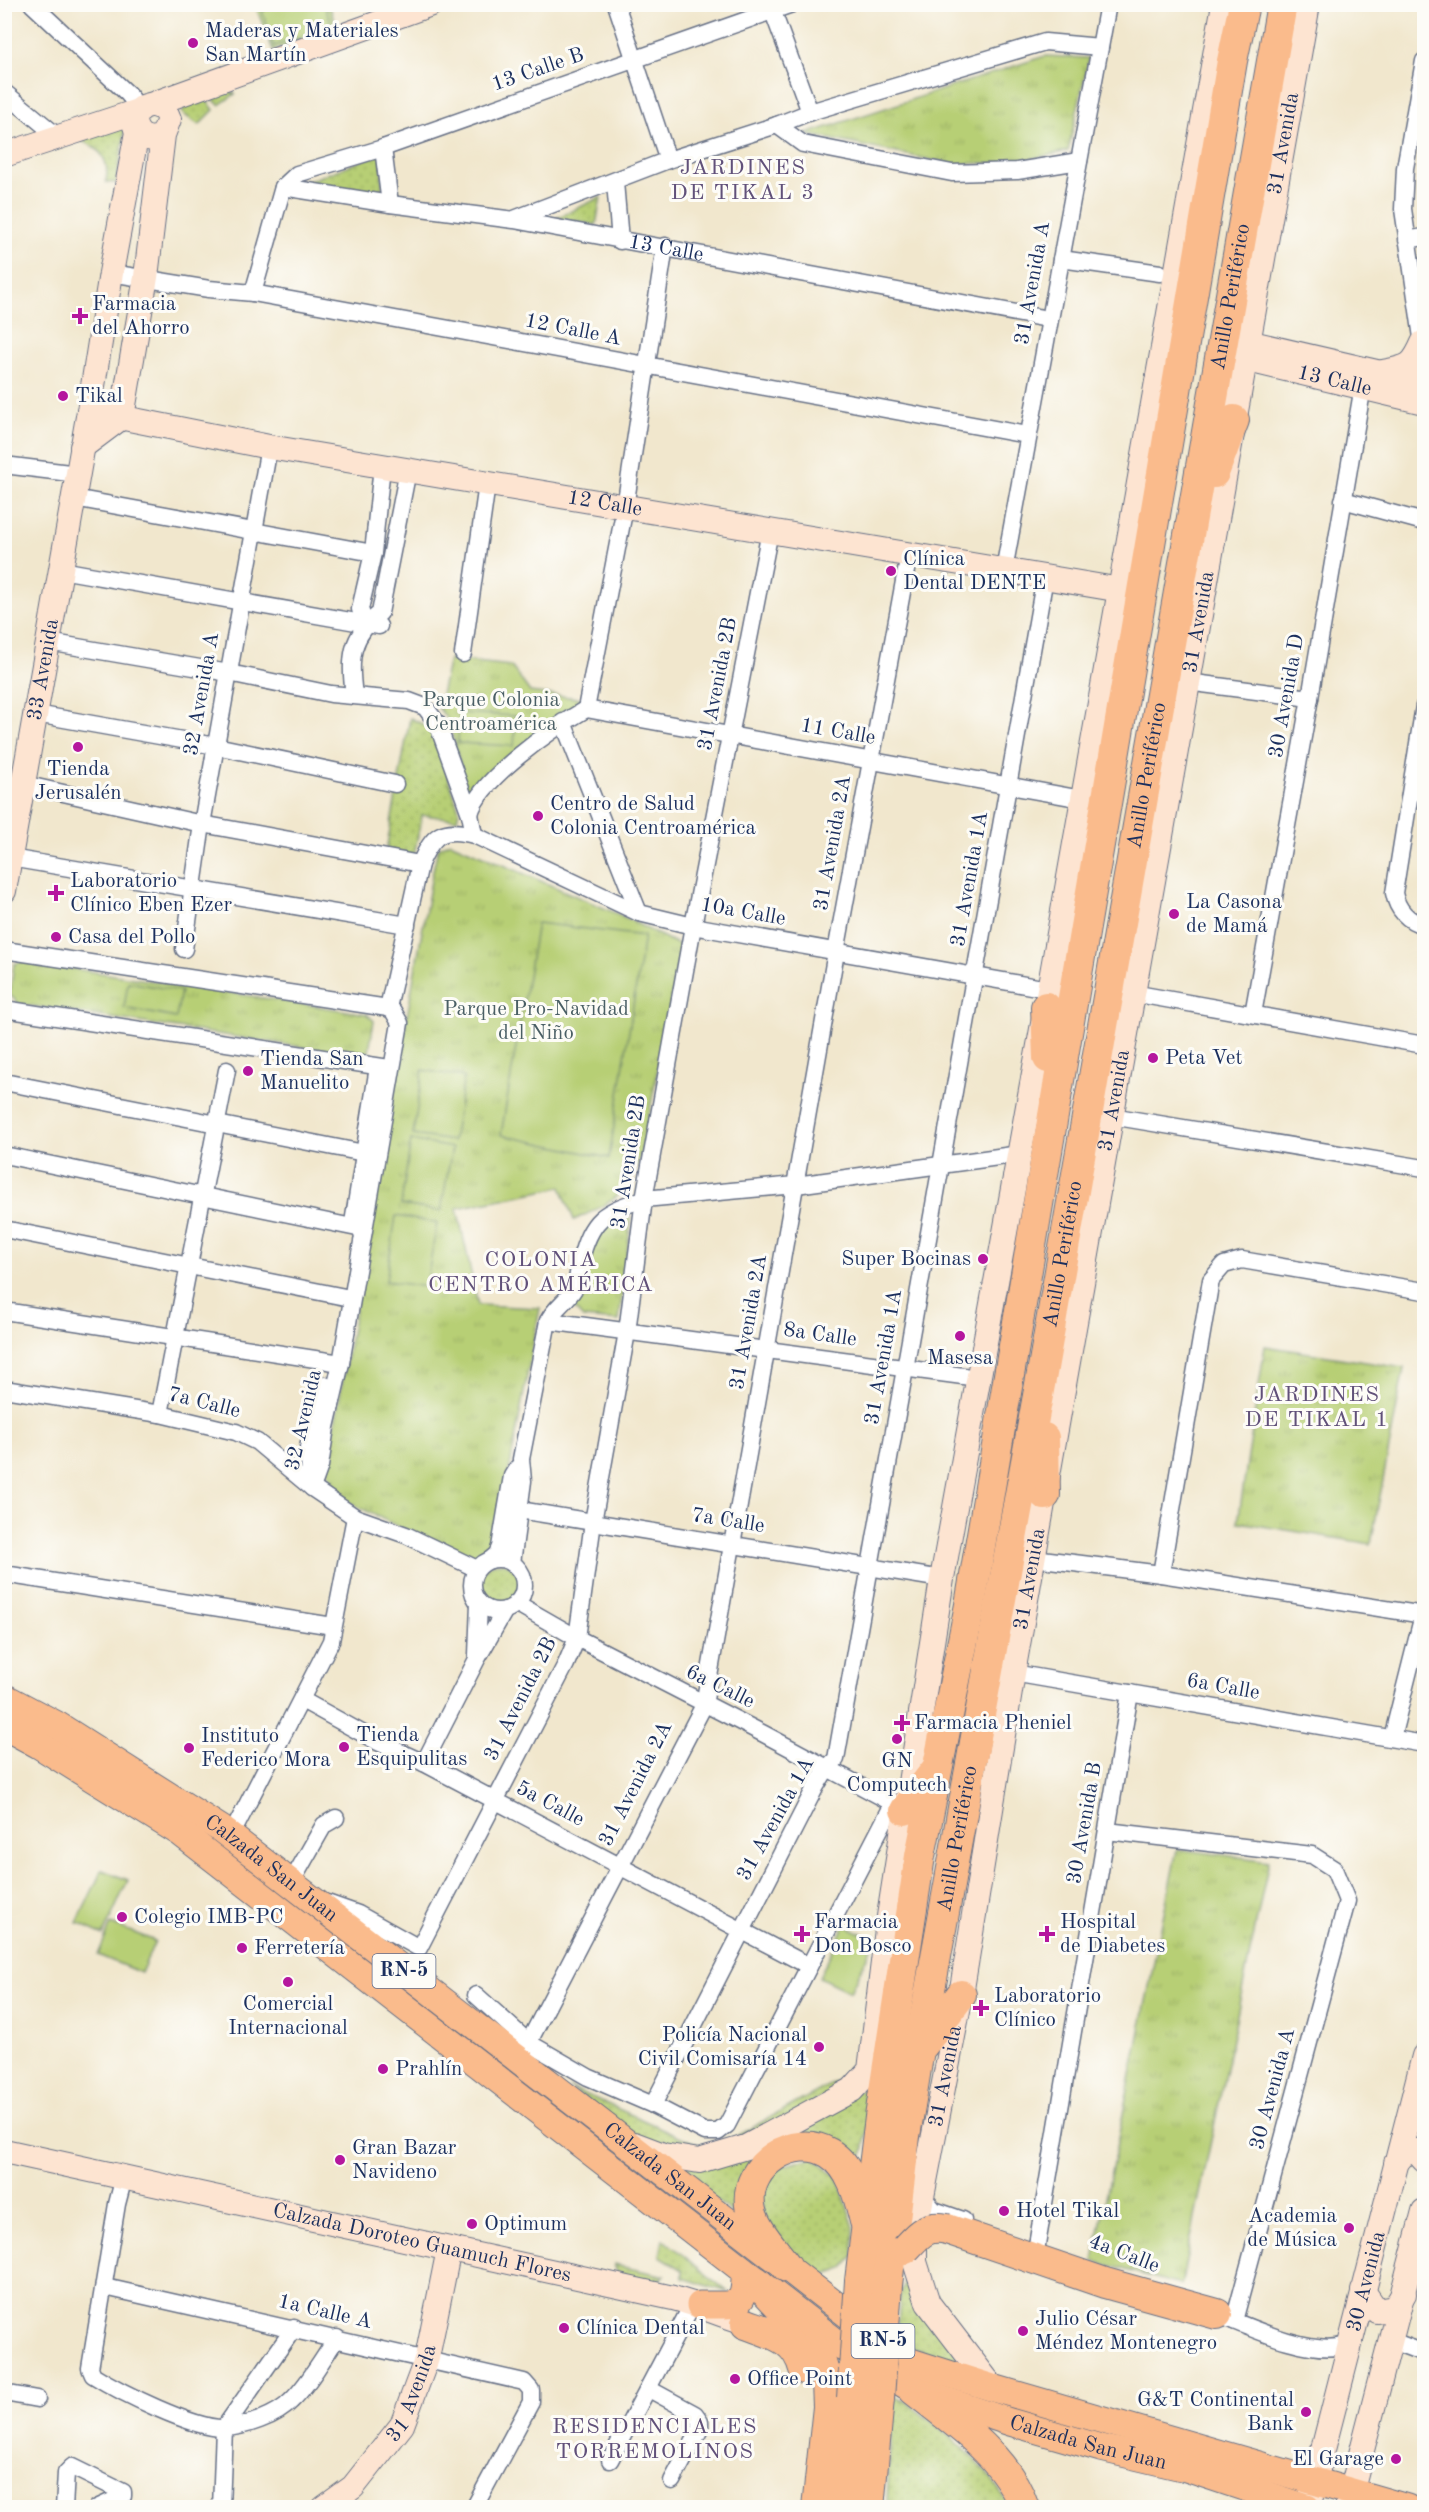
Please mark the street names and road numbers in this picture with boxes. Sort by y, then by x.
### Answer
street label: 13 Calle B [489,44,587,96]
street label: 31 Avenida [1264,91,1303,196]
street label: 31 Avenida A [1012,220,1054,346]
street label: Anillo Periférico [1208,222,1254,372]
street label: 13 Calle [627,231,705,265]
street label: 12 Calle A [523,310,623,350]
street label: 13 Calle [1295,362,1374,400]
street label: 12 Calle [566,487,644,520]
street label: 31 Avenida [1179,569,1218,674]
street label: 31 Avenida 2B [695,615,741,753]
street label: 33 Avenida [24,617,63,722]
street label: 32 Avenida A [181,631,223,757]
street label: 30 Avenida D [1266,632,1308,760]
street label: Anillo Periférico [1124,701,1170,850]
street label: 11 Calle [799,715,877,749]
street label: 31 Avenida 2A [811,774,855,912]
street label: 31 Avenida 1A [948,810,992,948]
street label: 10a Calle [699,894,787,930]
street label: 31 Avenida [1095,1048,1134,1153]
street label: 31 Avenida 2B [608,1093,650,1231]
street label: Anillo Periférico [1040,1179,1086,1329]
street label: 31 Avenida 2A [727,1253,771,1391]
street label: 31 Avenida 1A [862,1288,906,1426]
street label: 8a Calle [782,1319,858,1351]
street label: 32 Avenida [282,1367,326,1473]
street label: 7a Calle [166,1384,242,1422]
street label: 7a Calle [690,1505,766,1537]
street label: 31 Avenida [1010,1526,1049,1632]
street label: 31 Avenida 2B [481,1634,561,1764]
street label: 6a Calle [682,1661,758,1713]
street label: 6a Calle [1185,1670,1261,1704]
street label: 31 Avenida 2A [596,1718,676,1850]
street label: 31 Avenida 1A [734,1754,818,1884]
street label: 30 Avenida B [1064,1760,1106,1886]
street label: Anillo Periférico [934,1764,981,1914]
street label: 5a Calle [512,1777,588,1831]
street label: Calzada San Juan [201,1811,342,1926]
road number: RN-5 [372,1954,436,1988]
street label: 31 Avenida [925,2023,965,2129]
street label: 30 Avenida A [1247,2026,1299,2152]
street label: Calzada San Juan [600,2119,740,2235]
street label: Calzada Doroteo Guamuch Flores [271,2200,573,2286]
street label: 30 Avenida [1343,2229,1389,2334]
street label: 4a Calle [1086,2231,1162,2277]
street label: 1a Calle A [276,2291,374,2333]
road number: RN-5 [852,2324,914,2358]
street label: 31 Avenida [382,2343,440,2446]
street label: Calzada San Juan [1007,2412,1169,2474]

